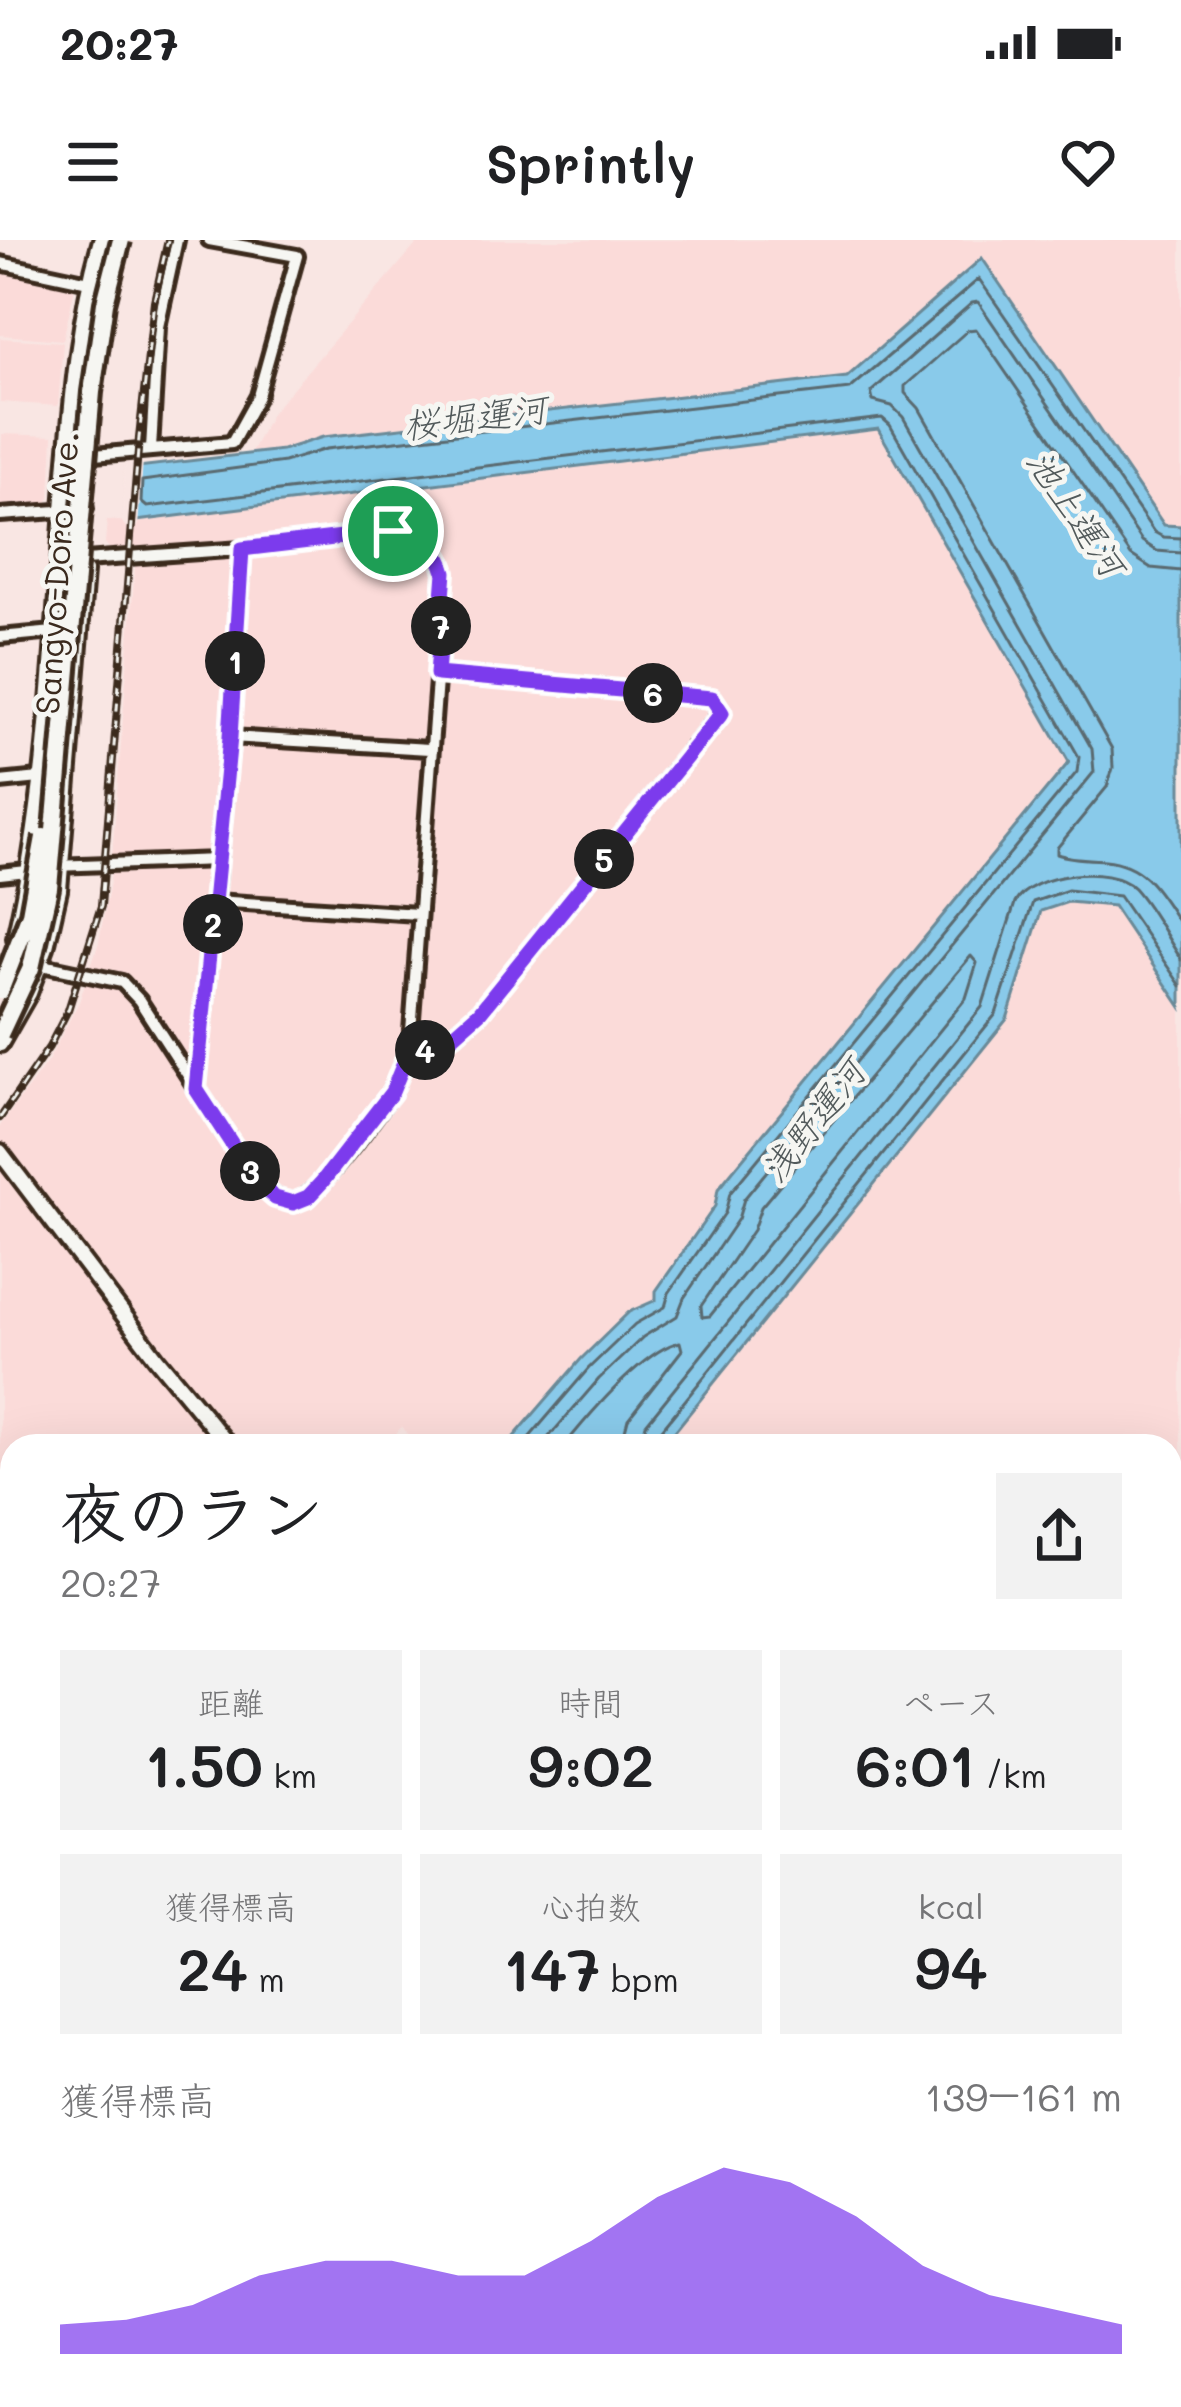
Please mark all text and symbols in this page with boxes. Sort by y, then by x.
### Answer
text: 20:27 [60,13,179,71]
text: Sprintly [486,127,695,198]
icon: menu [60,129,126,195]
icon: heart [1055,129,1121,195]
water label: 桜堀運河 [400,383,554,448]
street label: Sangyo-Doro Ave. [24,430,88,716]
water label: 池上運河 [1017,439,1140,589]
pin [342,480,444,582]
icon: arrive [360,498,426,564]
pin: 7 [411,596,471,656]
text: 7 [432,604,450,647]
pin: 1 [205,631,265,691]
text: 1 [228,639,242,682]
pin: 6 [623,663,683,723]
text: 6 [643,671,663,714]
pin: 5 [574,829,634,889]
text: 5 [594,837,614,880]
pin: 2 [183,894,243,954]
text: 2 [204,902,222,945]
pin: 4 [395,1020,455,1080]
text: 4 [415,1028,435,1071]
water label: 浅野運河 [749,1045,878,1191]
pin: 3 [220,1141,280,1201]
text: 3 [240,1149,260,1192]
text: 夜のラン [60,1468,324,1554]
button: share [996,1473,1122,1599]
text: 20:27 [60,1556,161,1607]
text: 距離 [198,1680,264,1723]
text: 時間 [558,1680,624,1723]
text: ペース [902,1680,1000,1723]
text: 1.50 [145,1725,263,1803]
text: 9:02 [528,1725,654,1803]
text: 6:01 [855,1725,975,1803]
text: km [263,1753,317,1796]
text: /km [975,1753,1047,1796]
text: 獲得標高 [165,1884,297,1927]
text: 心拍数 [542,1884,641,1927]
text: kcal [918,1884,984,1927]
text: 94 [915,1927,987,2005]
text: 24 [177,1929,248,2007]
text: 147 [503,1929,600,2007]
text: m [248,1957,285,2000]
text: bpm [600,1957,679,2000]
text: 139–161 m [925,2070,1122,2121]
text: 獲得標高 [60,2074,216,2125]

